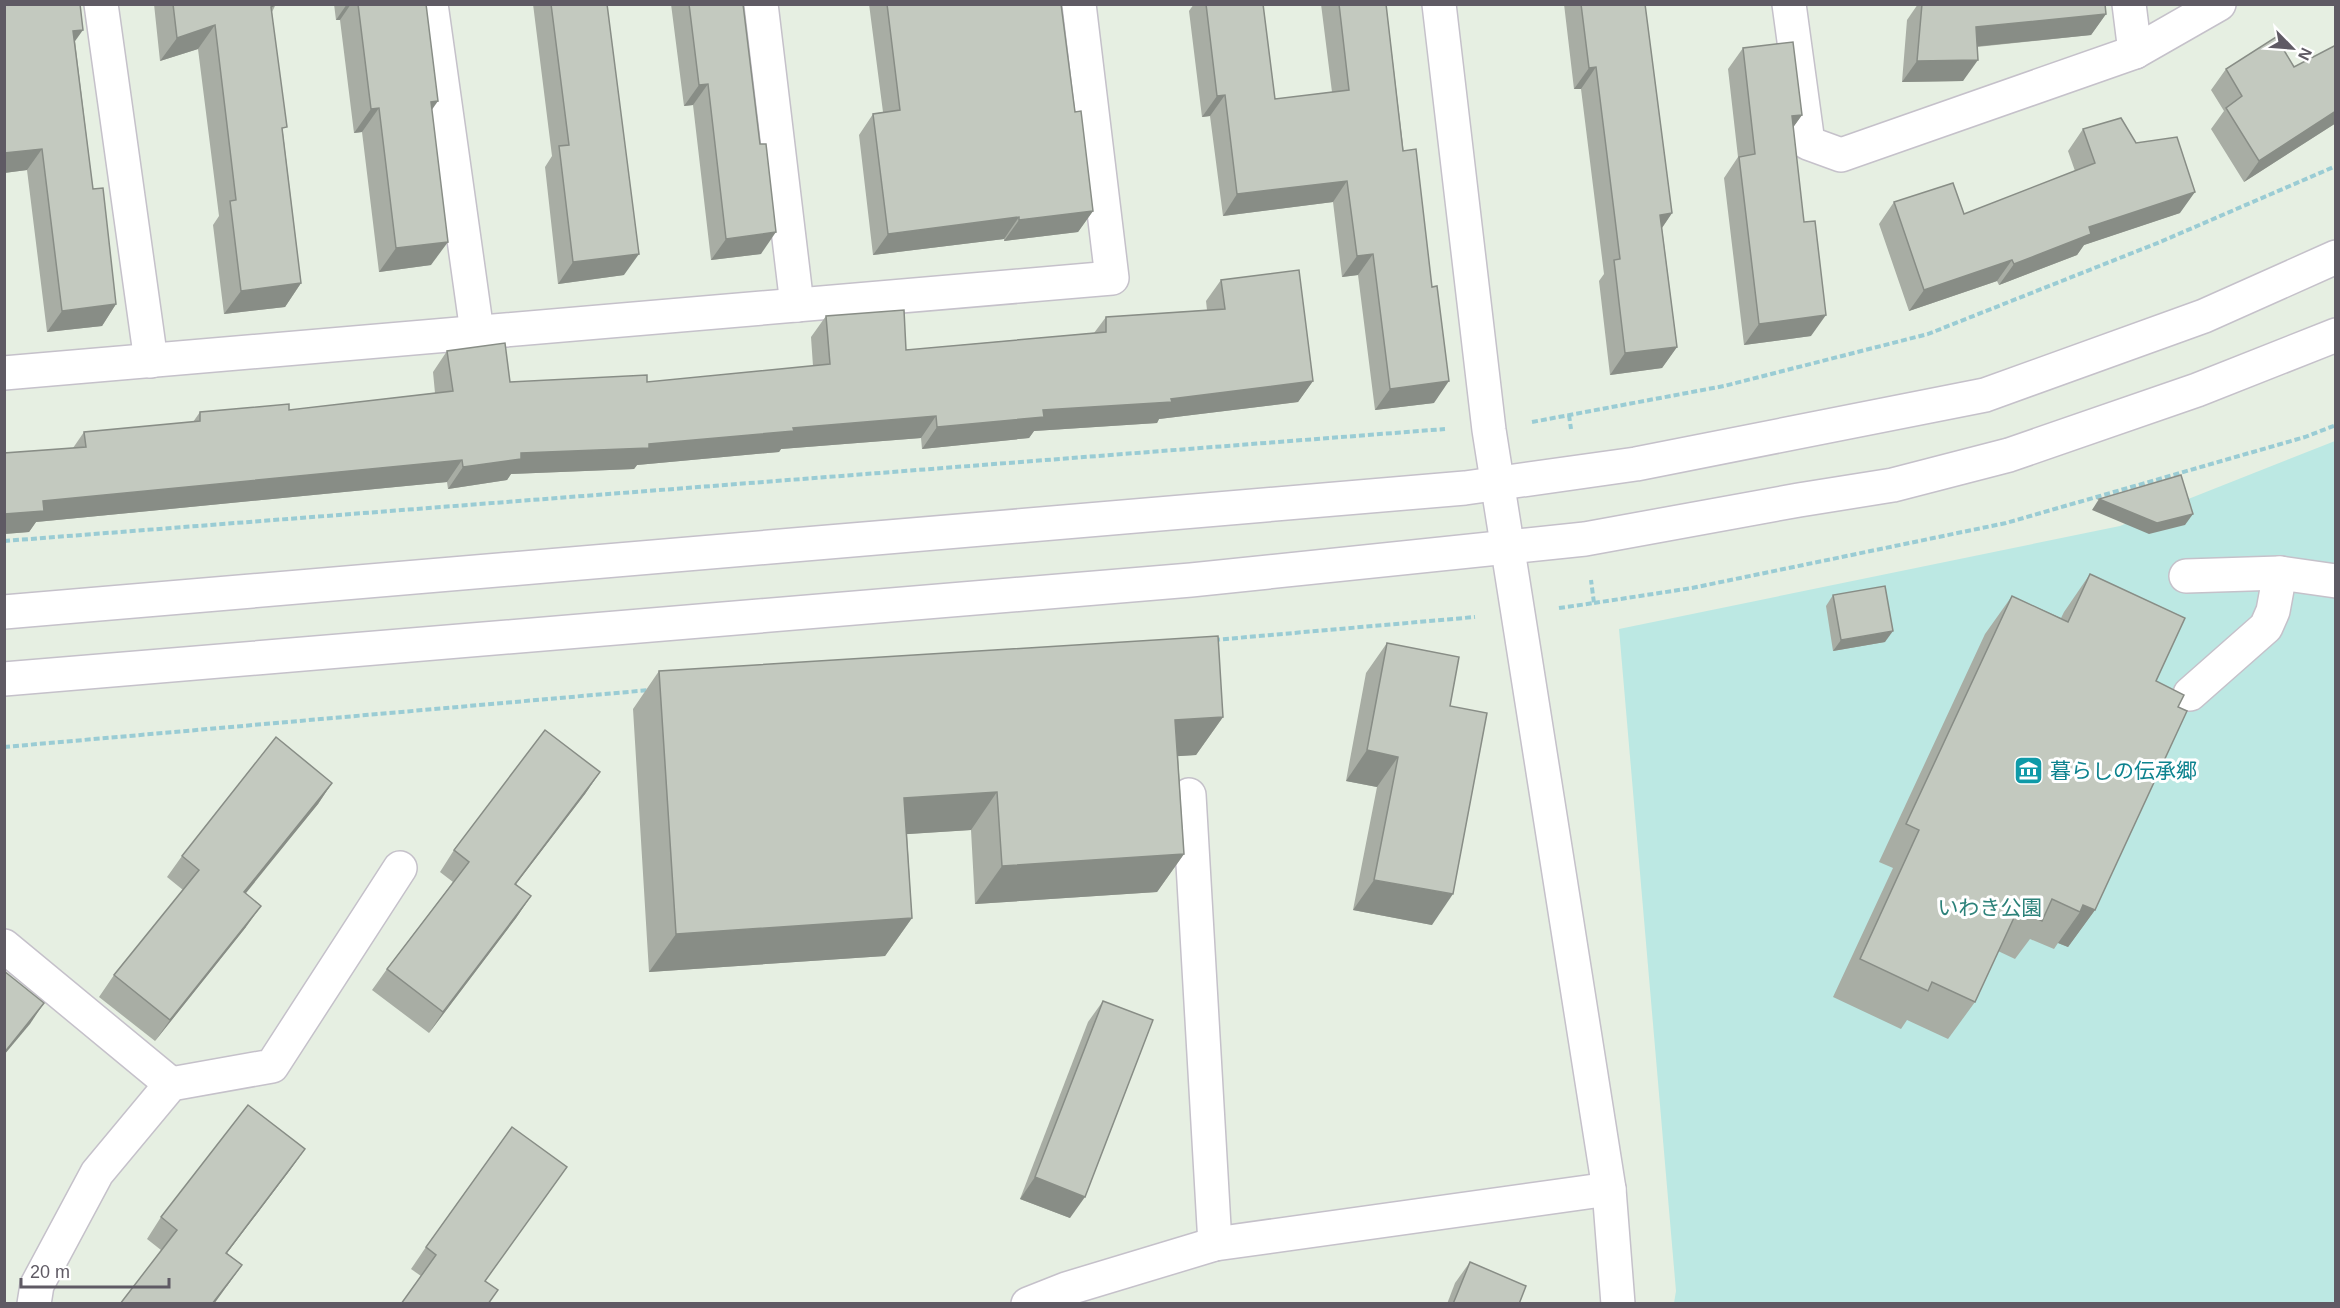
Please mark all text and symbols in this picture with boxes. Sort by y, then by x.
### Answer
north arrow [2262,18,2322,78]
text: N [2295,45,2315,63]
museum icon: 暮らしの伝承郷 [2013,754,2045,786]
place label: 暮らしの伝承郷 [2050,759,2197,782]
park label: いわき公園 [1938,896,2043,919]
scale bar [21,1251,170,1289]
text: 20 m [30,1262,70,1282]

